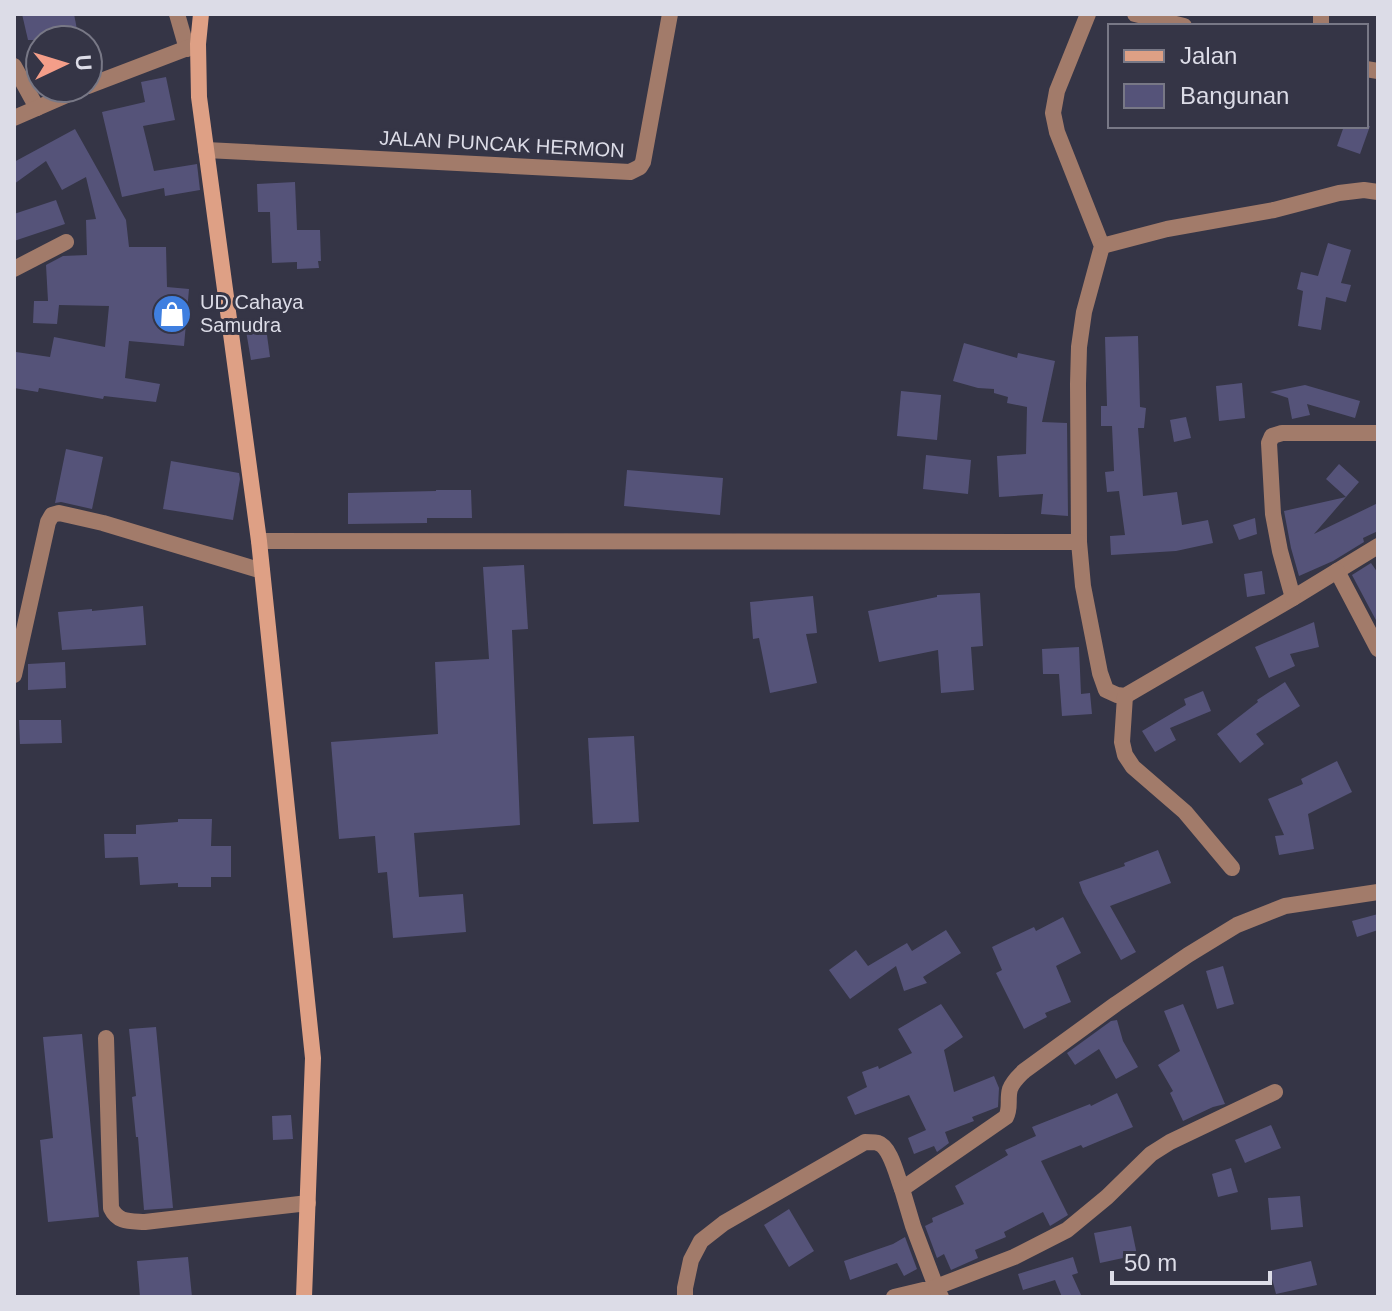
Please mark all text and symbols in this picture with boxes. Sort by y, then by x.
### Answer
north arrow [24,24,104,104]
legend [1108,24,1368,128]
text: Jalan [1180,42,1237,69]
text: U [70,54,96,71]
text: Bangunan [1180,82,1289,109]
street label: JALAN PUNCAK HERMON [379,127,625,161]
place label: UD Cahaya Samudra [200,291,304,336]
shop icon: UD Cahaya Samudra [151,293,193,335]
scale bar [1112,1235,1270,1285]
text: 50 m [1124,1249,1177,1276]

